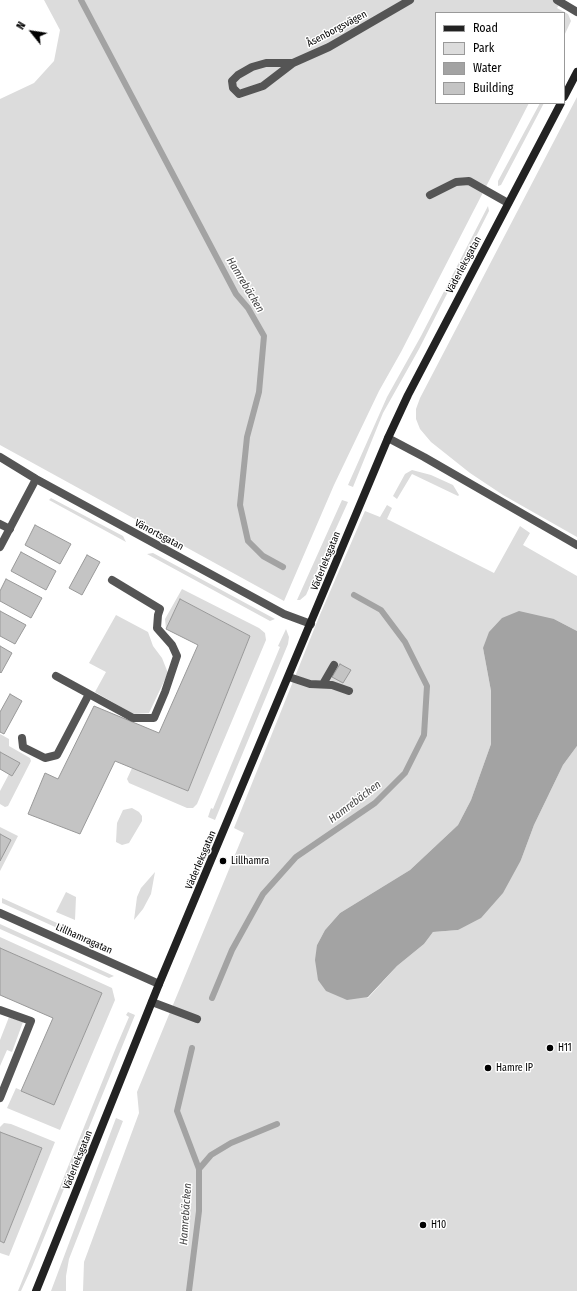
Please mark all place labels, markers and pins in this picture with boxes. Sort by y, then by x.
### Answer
place label: Lillhamra [231,855,269,867]
marker: Lillhamra [218,856,228,866]
place label: H11 [558,1042,572,1054]
marker: H11 [545,1043,555,1053]
place label: Hamre IP [496,1062,533,1074]
marker: Hamre IP [483,1063,493,1073]
place label: H10 [431,1219,446,1231]
marker: H10 [418,1220,428,1230]

